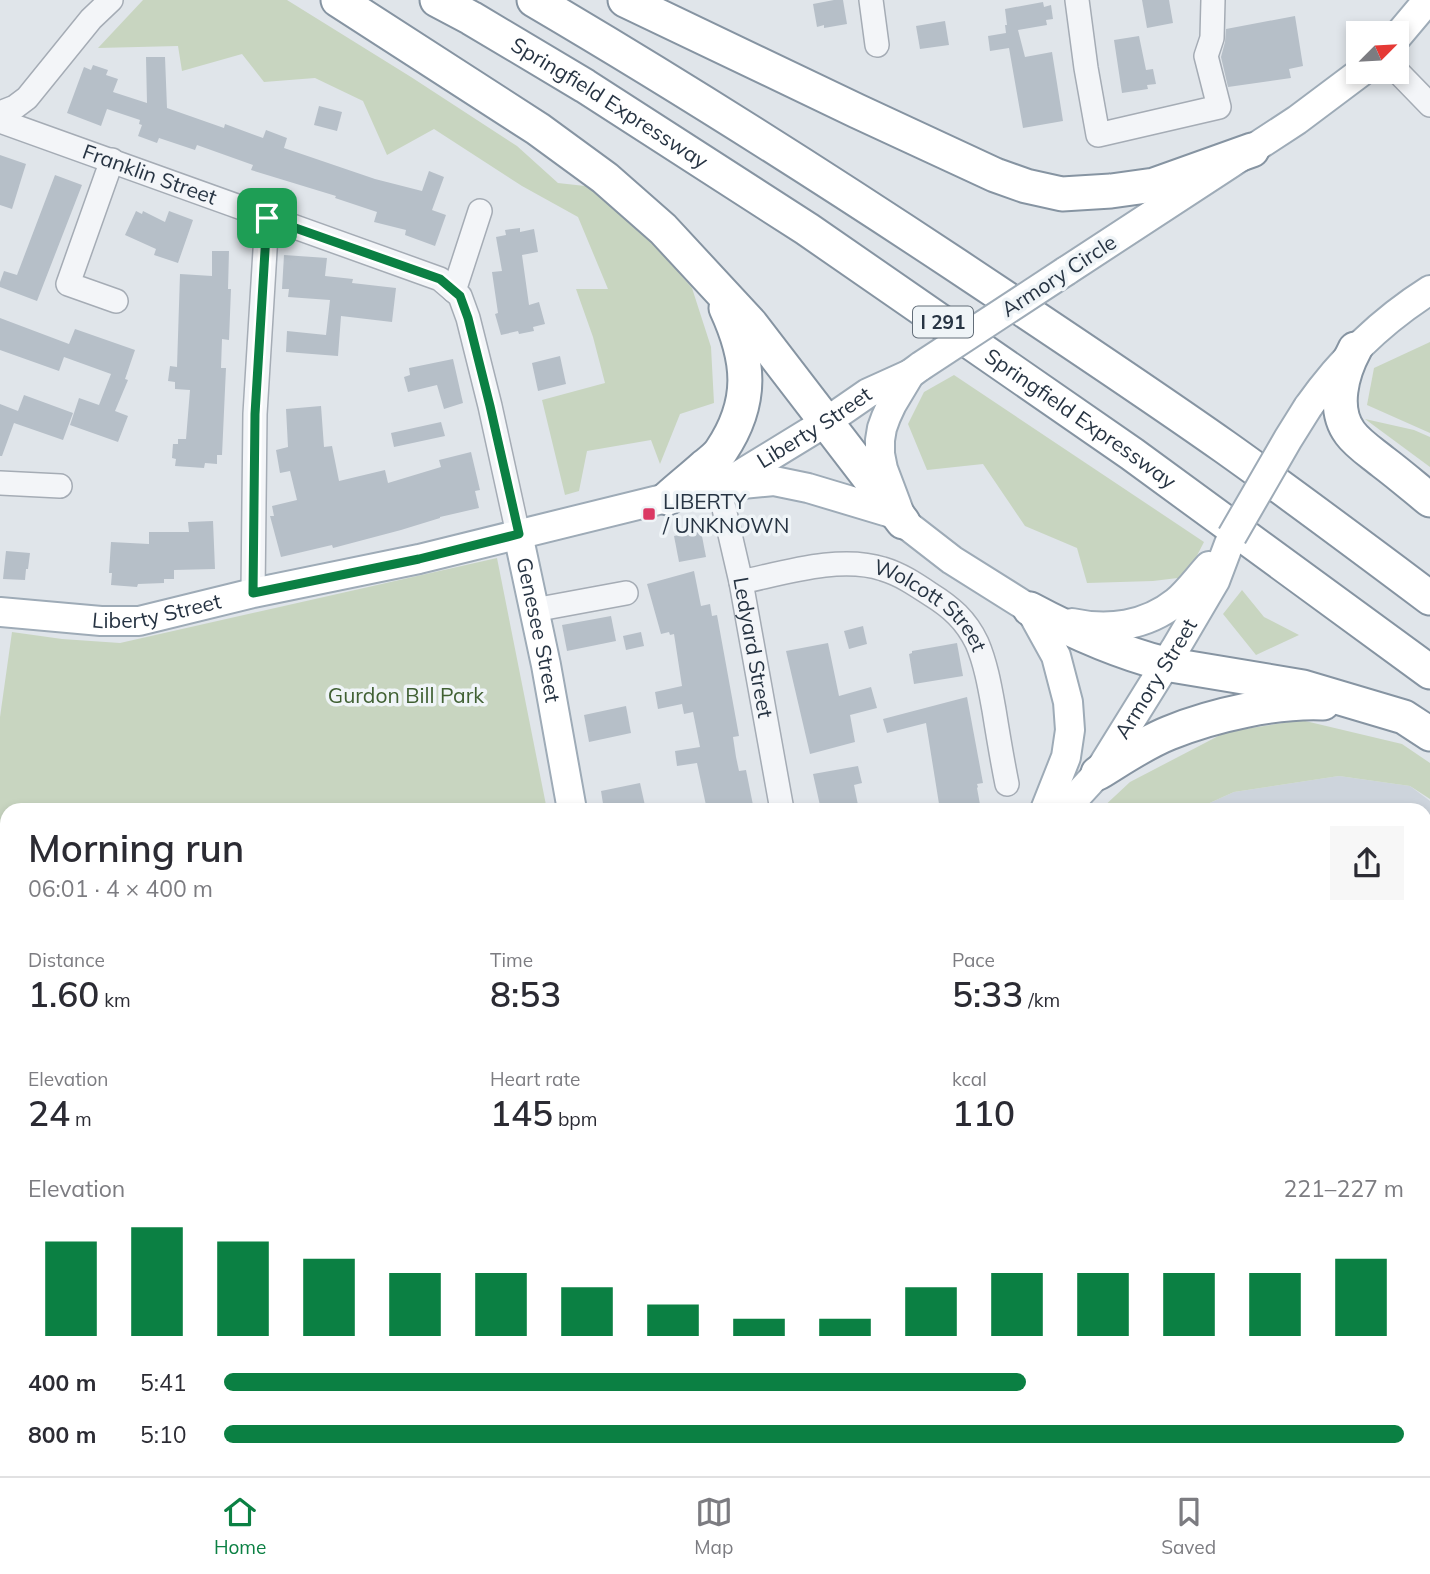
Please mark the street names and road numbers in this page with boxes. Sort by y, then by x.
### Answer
street label: Springfield Expressway [507,31,713,174]
street label: Franklin Street [79,138,221,210]
street label: Armory Circle [996,228,1121,322]
road number: I 291 [913,306,973,338]
street label: Springfield Expressway [980,342,1182,494]
street label: Liberty Street [752,381,876,473]
street label: Wolcott Street [871,553,993,655]
street label: Genesee Street [511,555,566,704]
street label: Ledyard Street [728,575,779,720]
street label: Liberty Street [91,587,224,633]
street label: Armory Street [1109,613,1202,743]

